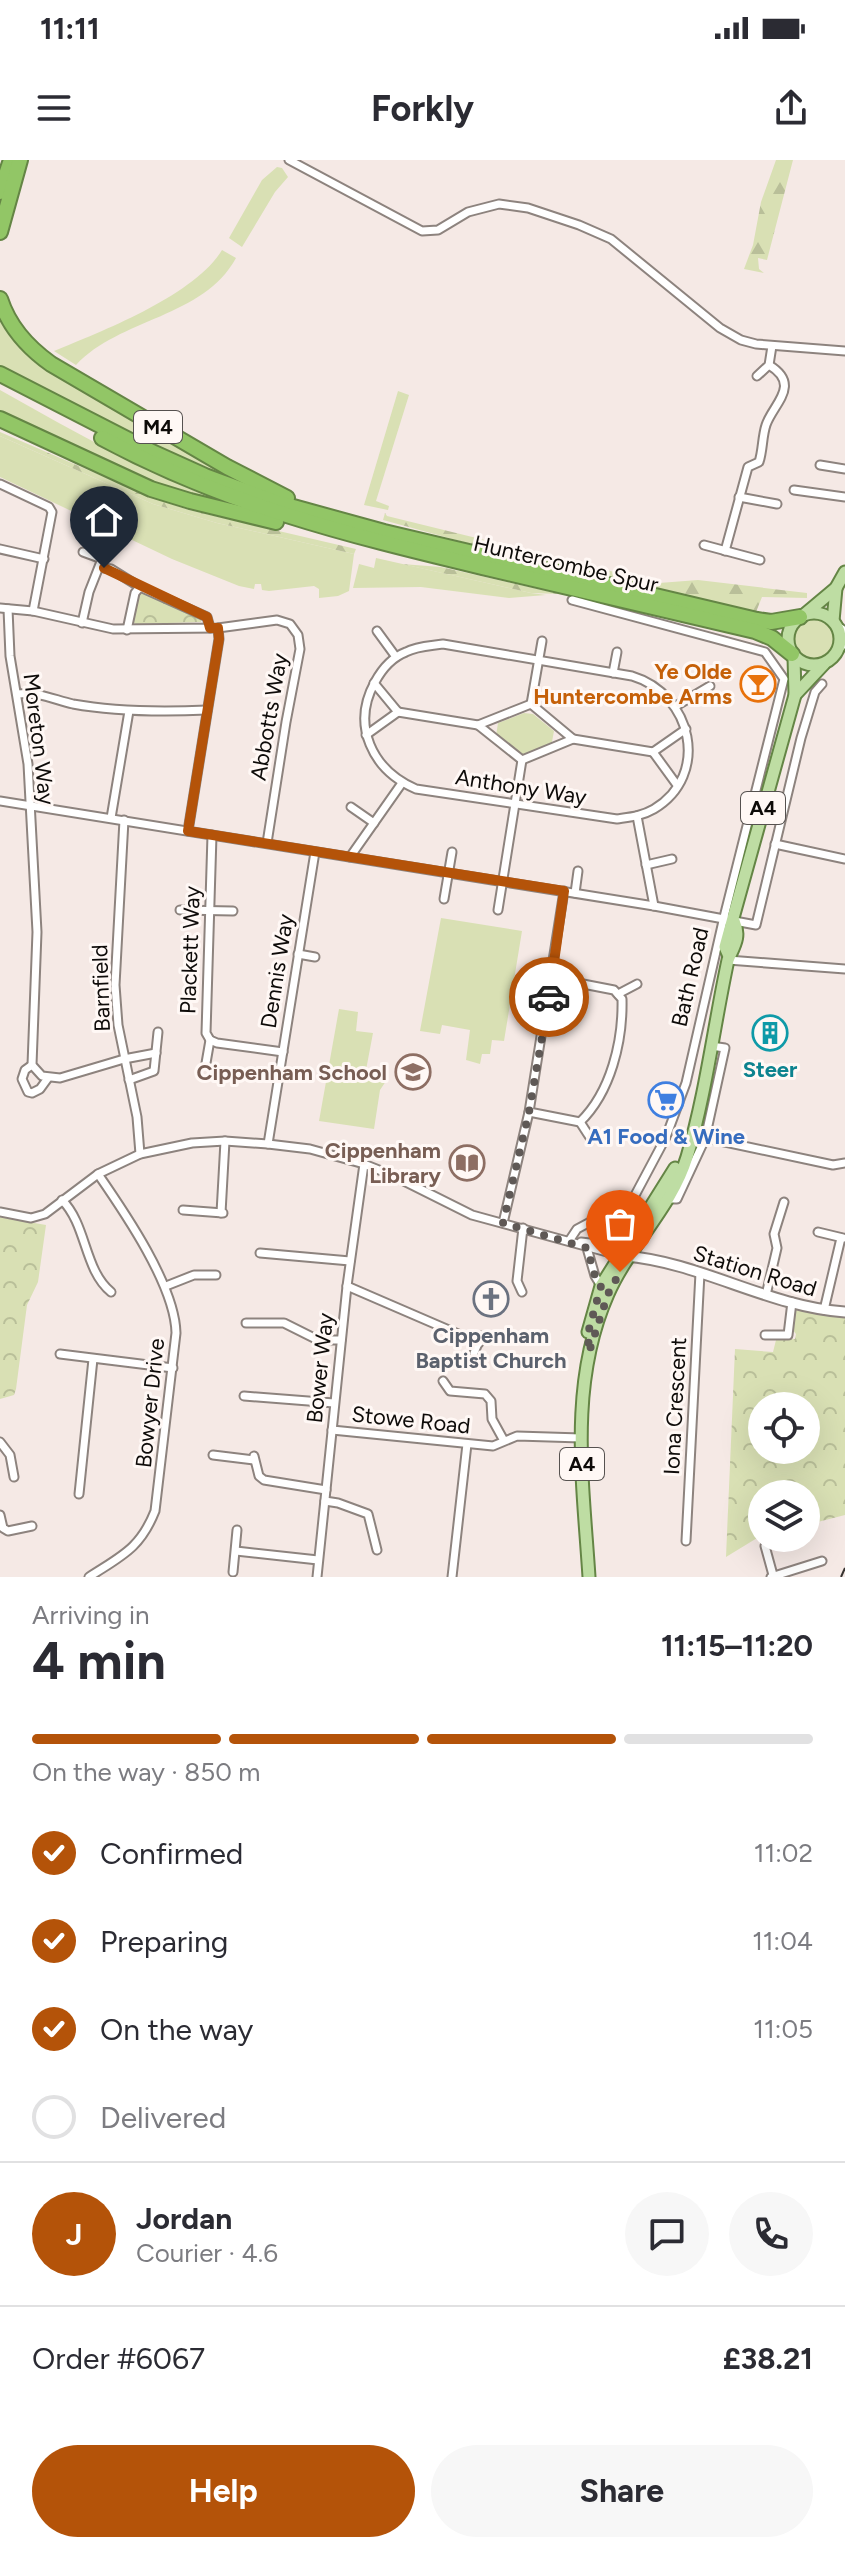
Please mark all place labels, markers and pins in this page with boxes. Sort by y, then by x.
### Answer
pin [70,486,138,568]
place label: Ye Olde Huntercombe Arms [533,658,732,710]
bar icon: Ye Olde Huntercombe Arms [739,665,777,703]
building icon: Steer [751,1014,789,1052]
school or university icon: Cippenham School [394,1053,432,1091]
place label: Steer [743,1056,798,1083]
place label: Cippenham School [197,1059,387,1086]
supermarket icon: A1 Food & Wine [647,1081,685,1119]
place label: A1 Food & Wine [587,1123,745,1150]
place label: Cippenham Library [325,1137,441,1189]
library icon: Cippenham Library [448,1144,486,1182]
pin [586,1190,654,1272]
church icon: Cippenham Baptist Church [472,1280,510,1318]
place label: Cippenham Baptist Church [415,1322,567,1374]

